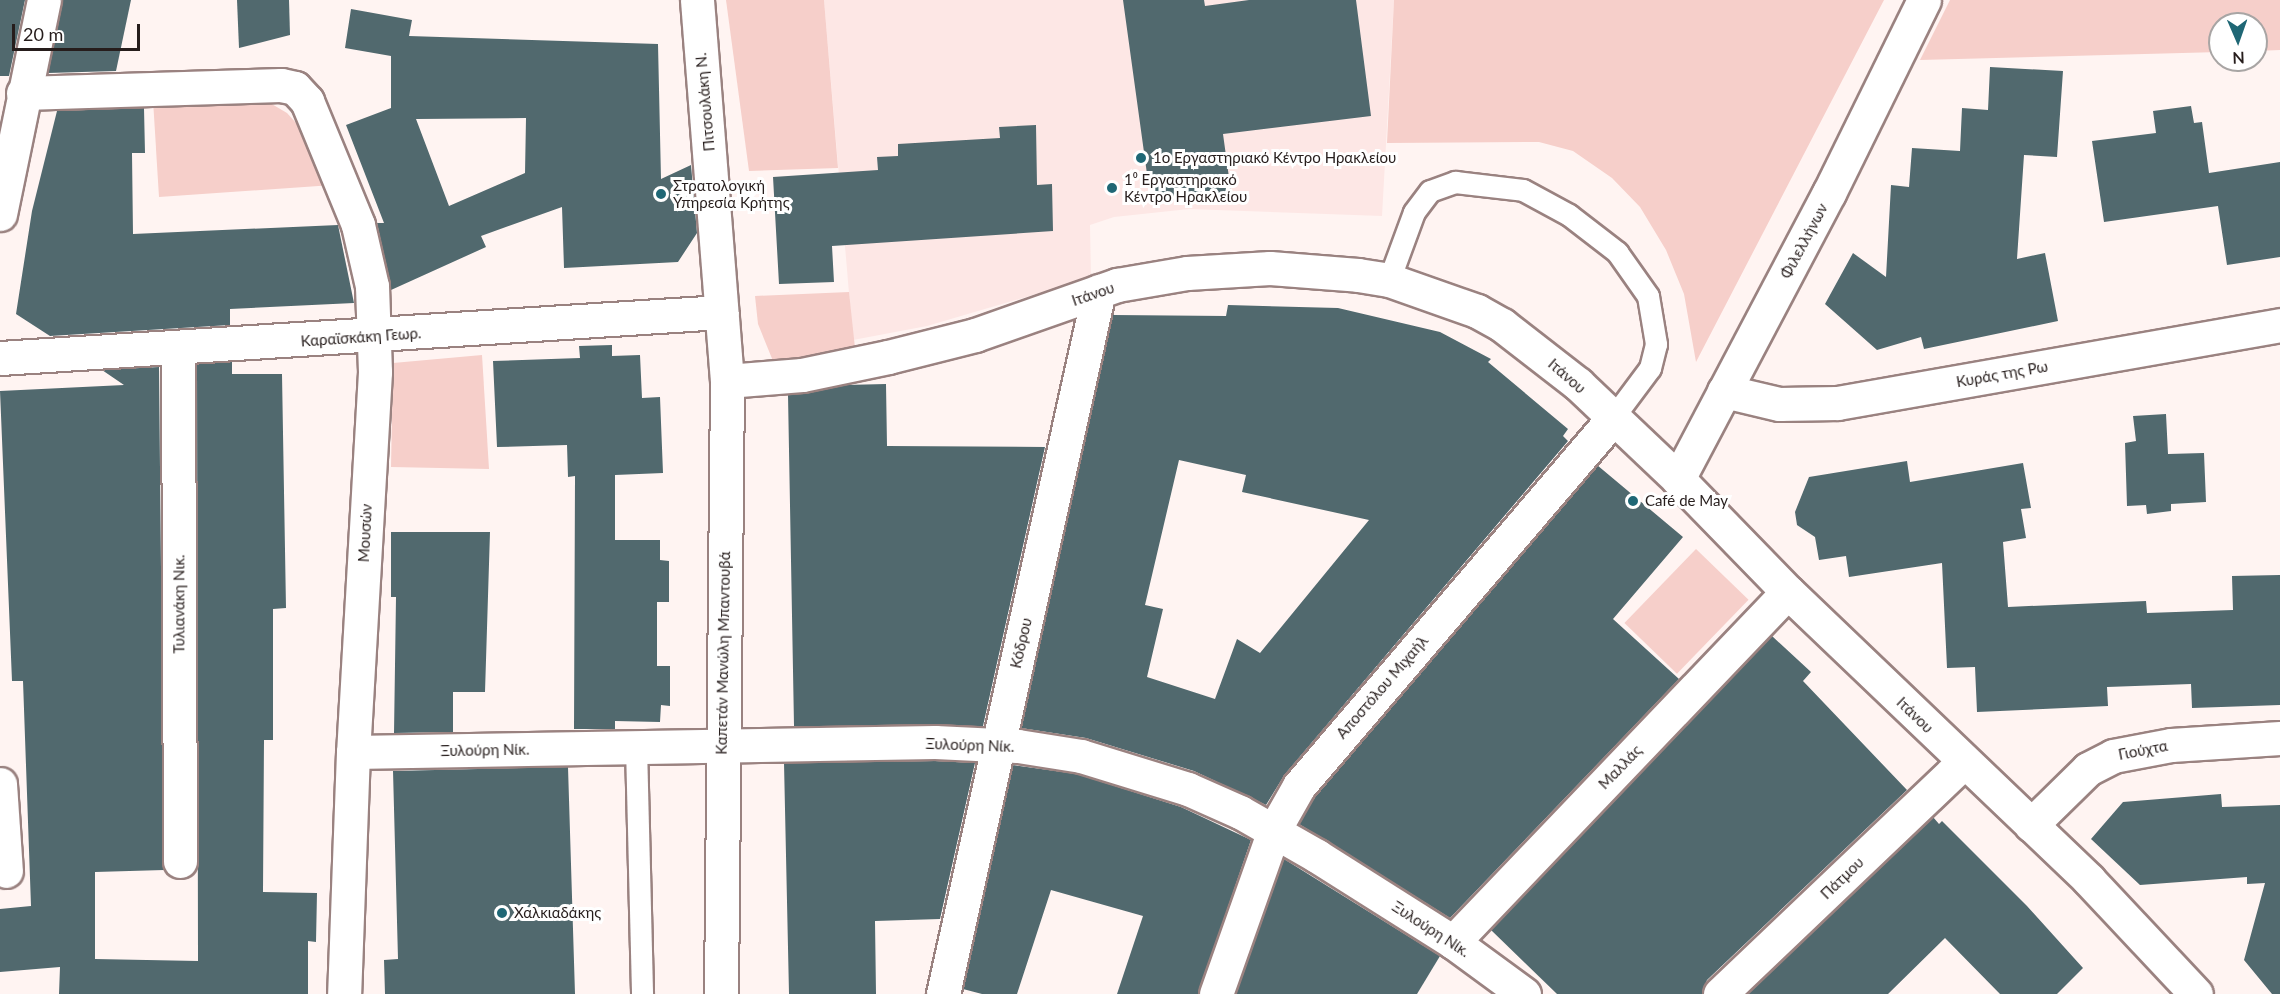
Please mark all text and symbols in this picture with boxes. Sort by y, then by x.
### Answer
scale bar [15,12,142,50]
north arrow [2208,12,2268,72]
text: 20 m [23,23,63,45]
text: N [2232,49,2245,68]
street label: Πιτσουλάκη Ν. [692,52,718,152]
place label: 1ο Εργαστηριακό Κέντρο Ηρακλείου [1153,149,1396,167]
marker: 1ο Εργαστηριακό Κέντρο Ηρακλείου [1134,151,1148,165]
place label: 1⁰ Εργαστηριακό Κέντρο Ηρακλείου [1124,170,1247,205]
place label: Στρατολογική Υπηρεσία Κρήτης [673,176,790,211]
marker: 1⁰ Εργαστηριακό Κέντρο Ηρακλείου [1105,181,1119,195]
marker: Στρατολογική Υπηρεσία Κρήτης [654,187,668,201]
street label: Φιλελλήνων [1777,200,1831,282]
street label: Ιτάνου [1069,278,1117,310]
street label: Καραϊσκάκη Γεωρ. [300,324,422,350]
street label: Ιτάνου [1545,355,1589,397]
street label: Κυράς της Ρω [1955,357,2049,391]
place label: Café de May [1645,492,1728,510]
marker: Café de May [1626,494,1640,508]
street label: Μουσών [354,503,376,563]
street label: Καπετάν Μανώλη Μπαντουβά [712,551,734,755]
street label: Τυλιανάκη Νικ. [170,554,188,654]
street label: Κόδρου [1006,616,1036,670]
street label: Αποστόλου Μιχαήλ [1332,632,1432,742]
street label: Ιτάνου [1893,693,1937,737]
street label: Ξυλούρη Νίκ. [925,734,1015,756]
street label: Γιούχτα [2117,736,2169,764]
street label: Ξυλούρη Νίκ. [440,740,530,760]
street label: Μαλλάς [1595,741,1645,793]
street label: Πάτμου [1817,853,1867,903]
street label: Ξυλούρη Νίκ. [1389,897,1473,961]
place label: Χαλκιαδάκης [514,904,601,922]
marker: Χαλκιαδάκης [495,906,509,920]

